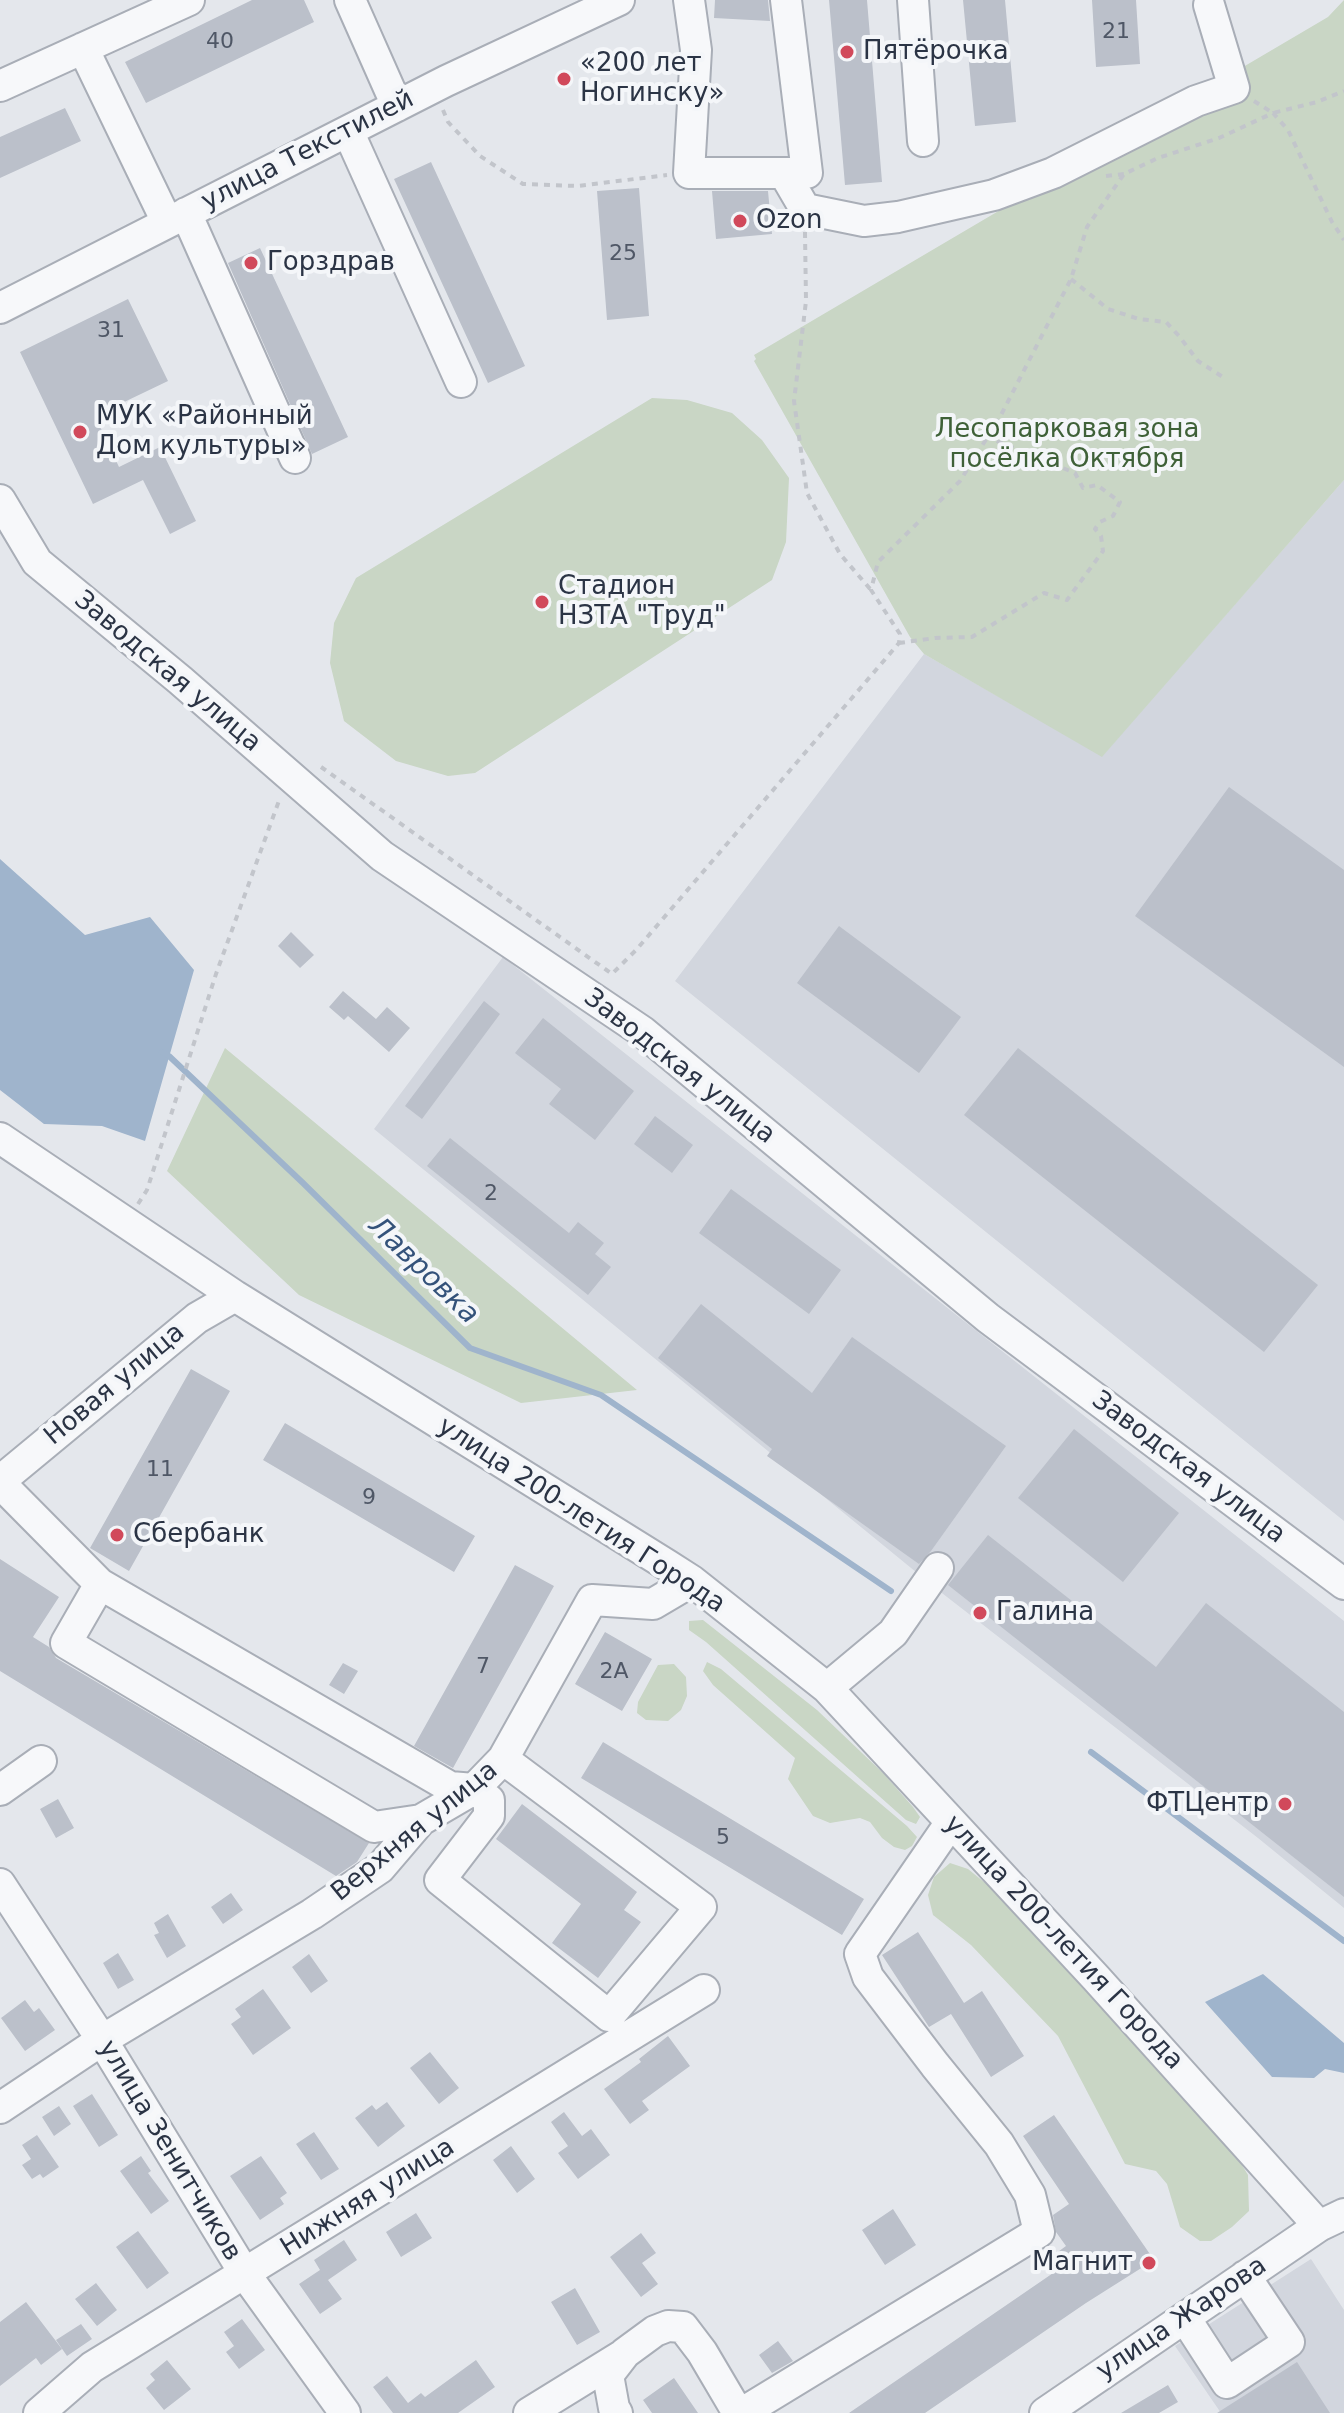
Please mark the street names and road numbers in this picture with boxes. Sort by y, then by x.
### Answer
street label: улица Текстилей [197,84,419,218]
street label: Заводская улица [67,585,267,759]
street label: Заводская улица [577,983,781,1151]
street label: Новая улица [39,1317,191,1453]
street label: Заводская улица [1085,1385,1291,1551]
street label: улица 200-летия Города [431,1411,731,1621]
street label: Верхняя улица [326,1755,504,1909]
street label: улица 200-летия Города [937,1809,1189,2077]
street label: улица Зенитчиков [91,2035,247,2267]
street label: Нижняя улица [275,2132,461,2264]
street label: улица Жарова [1091,2251,1273,2387]

